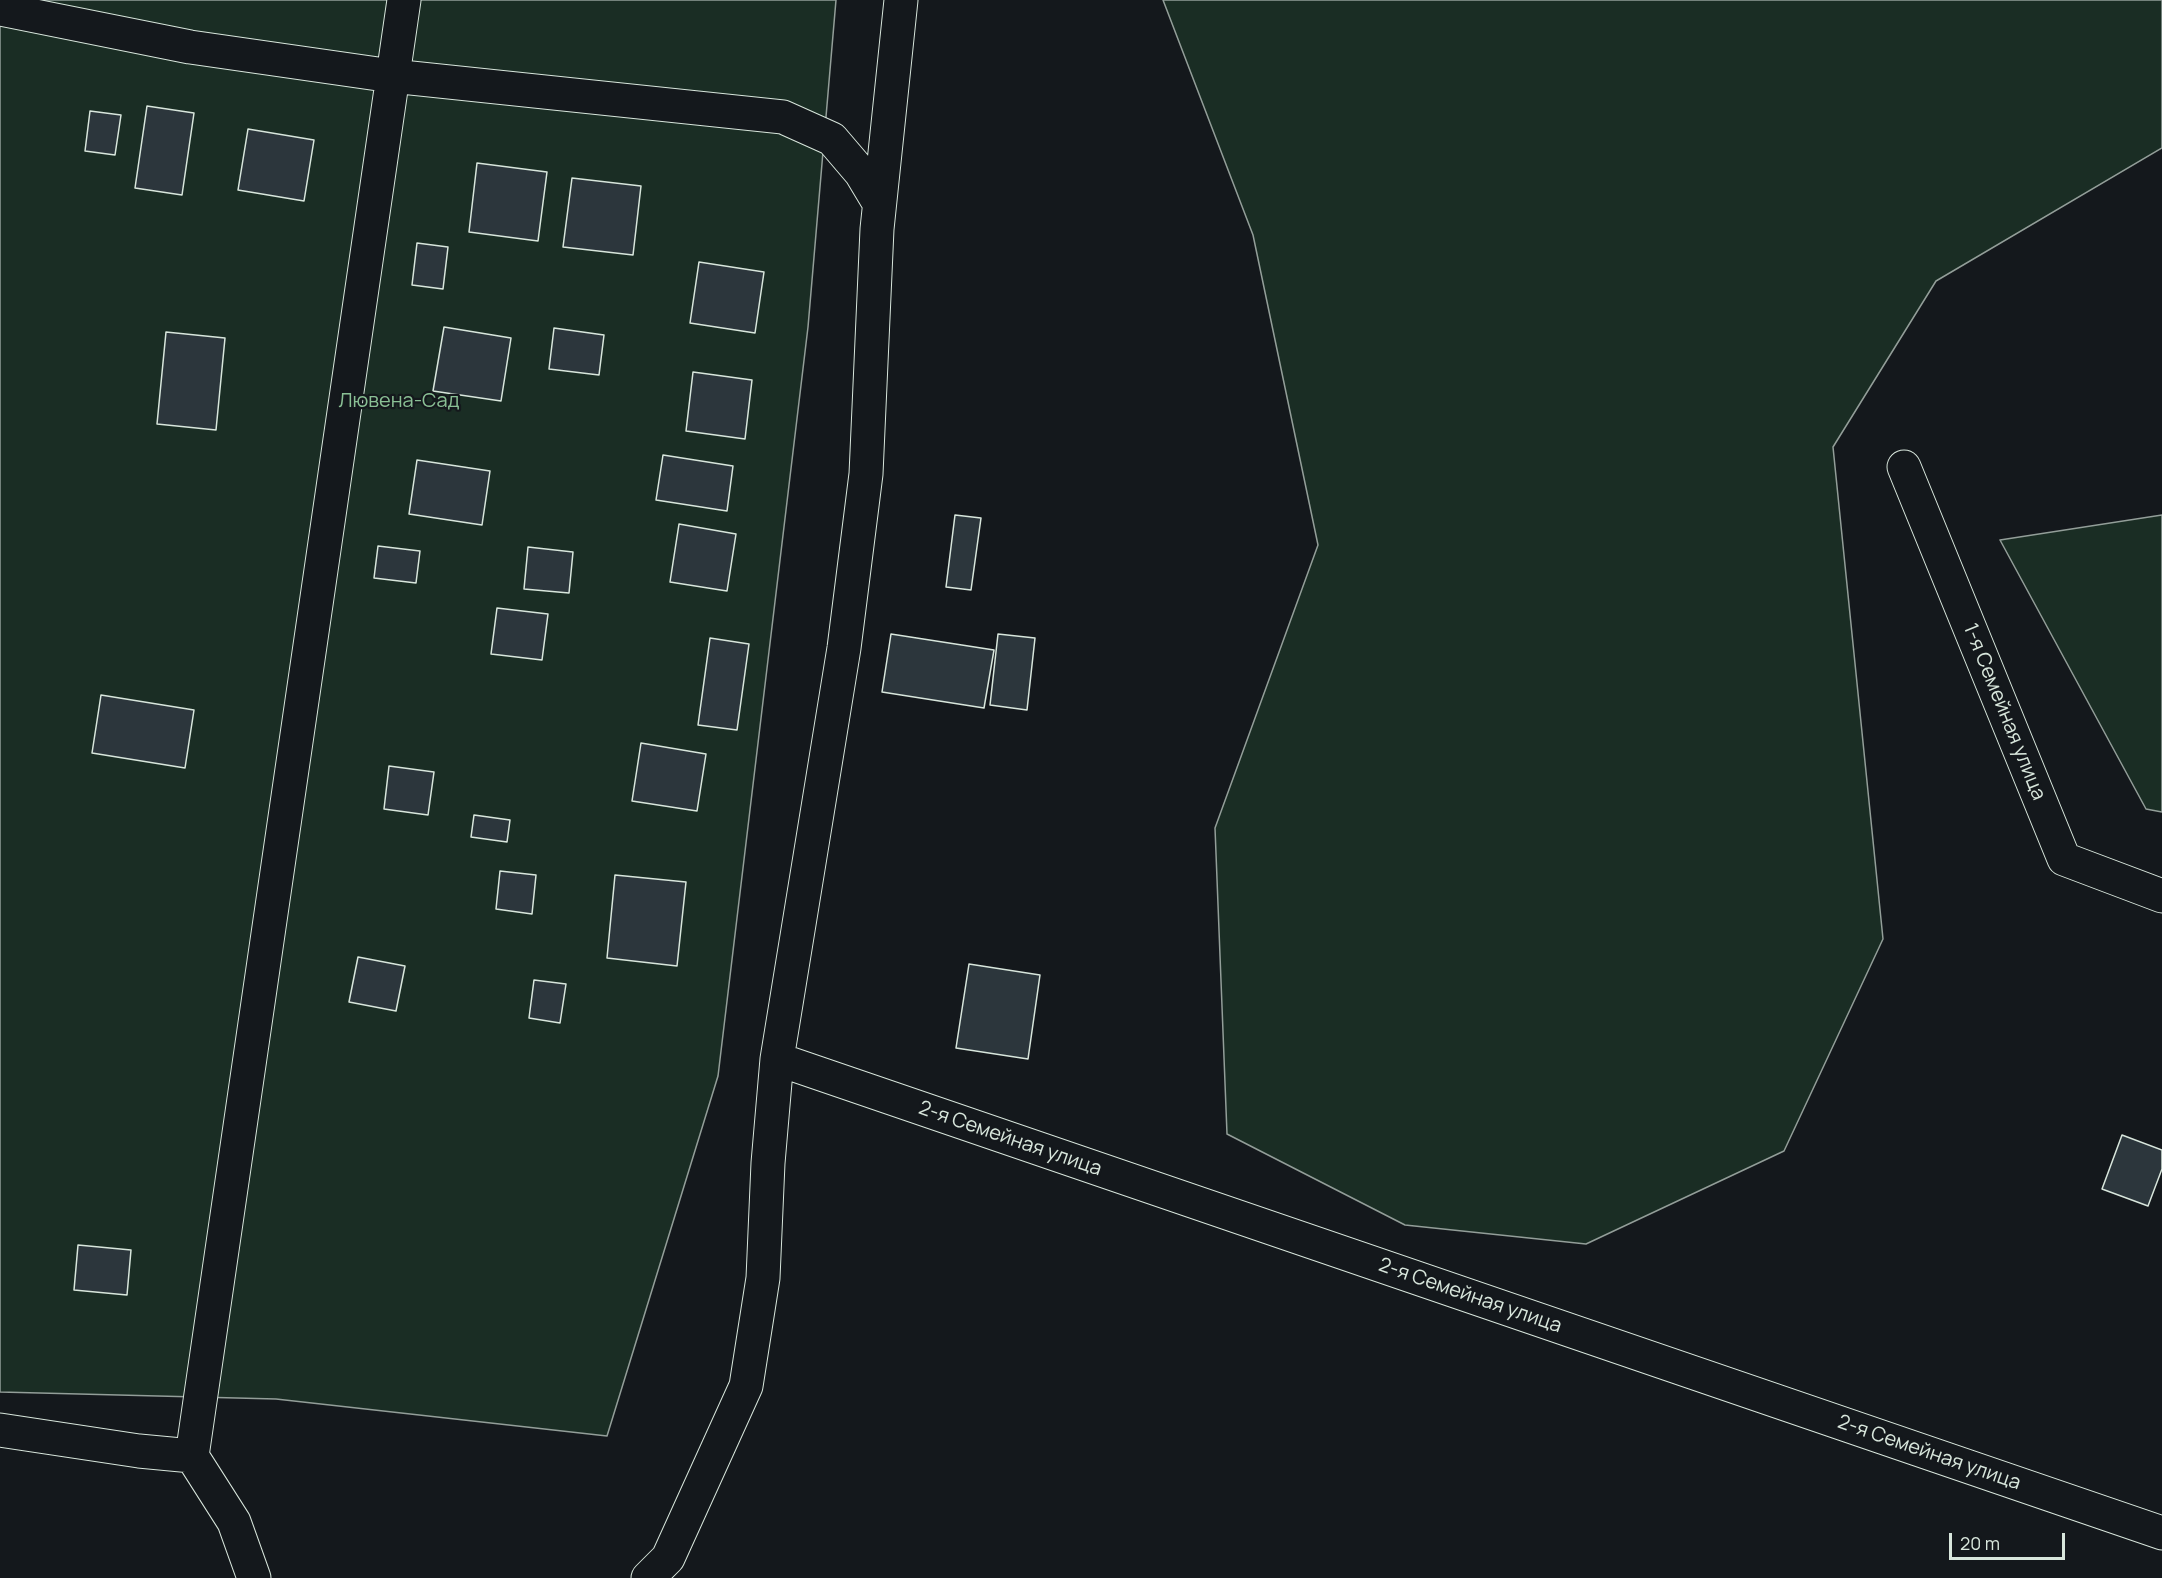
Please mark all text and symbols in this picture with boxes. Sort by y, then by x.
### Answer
park label: Лювена-Сад [339,389,459,413]
street label: 1-я Семейная улица [1958,620,2050,804]
street label: 2-я Семейная улица [915,1096,1105,1182]
street label: 2-я Семейная улица [1375,1253,1565,1339]
street label: 2-я Семейная улица [1834,1410,2024,1496]
scale bar [1952,1521,2068,1559]
text: 20 m [1960,1531,2000,1555]

